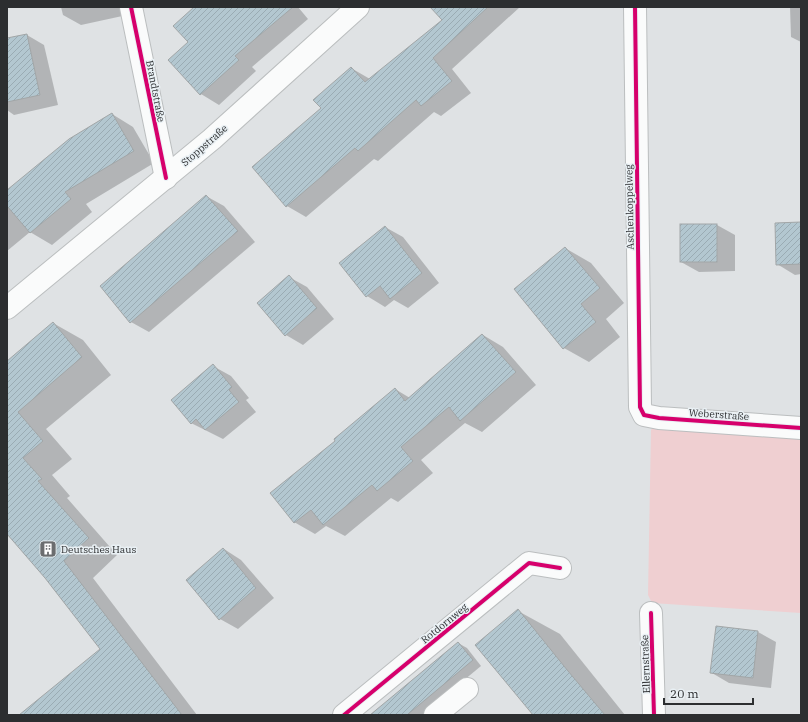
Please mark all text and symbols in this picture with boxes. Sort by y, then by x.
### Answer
street label: Brandtstraße [143,59,168,123]
street label: Stoppstraße [178,122,230,169]
street label: Aschenkoppelweg [622,164,637,250]
street label: Weberstraße [688,406,750,423]
building icon: Deutsches Haus [38,539,58,559]
place label: Deutsches Haus [61,543,136,556]
street label: Rotdornweg [418,600,471,646]
street label: Ellernstraße [638,634,653,693]
scale bar [664,680,753,706]
text: 20 m [670,686,699,701]

